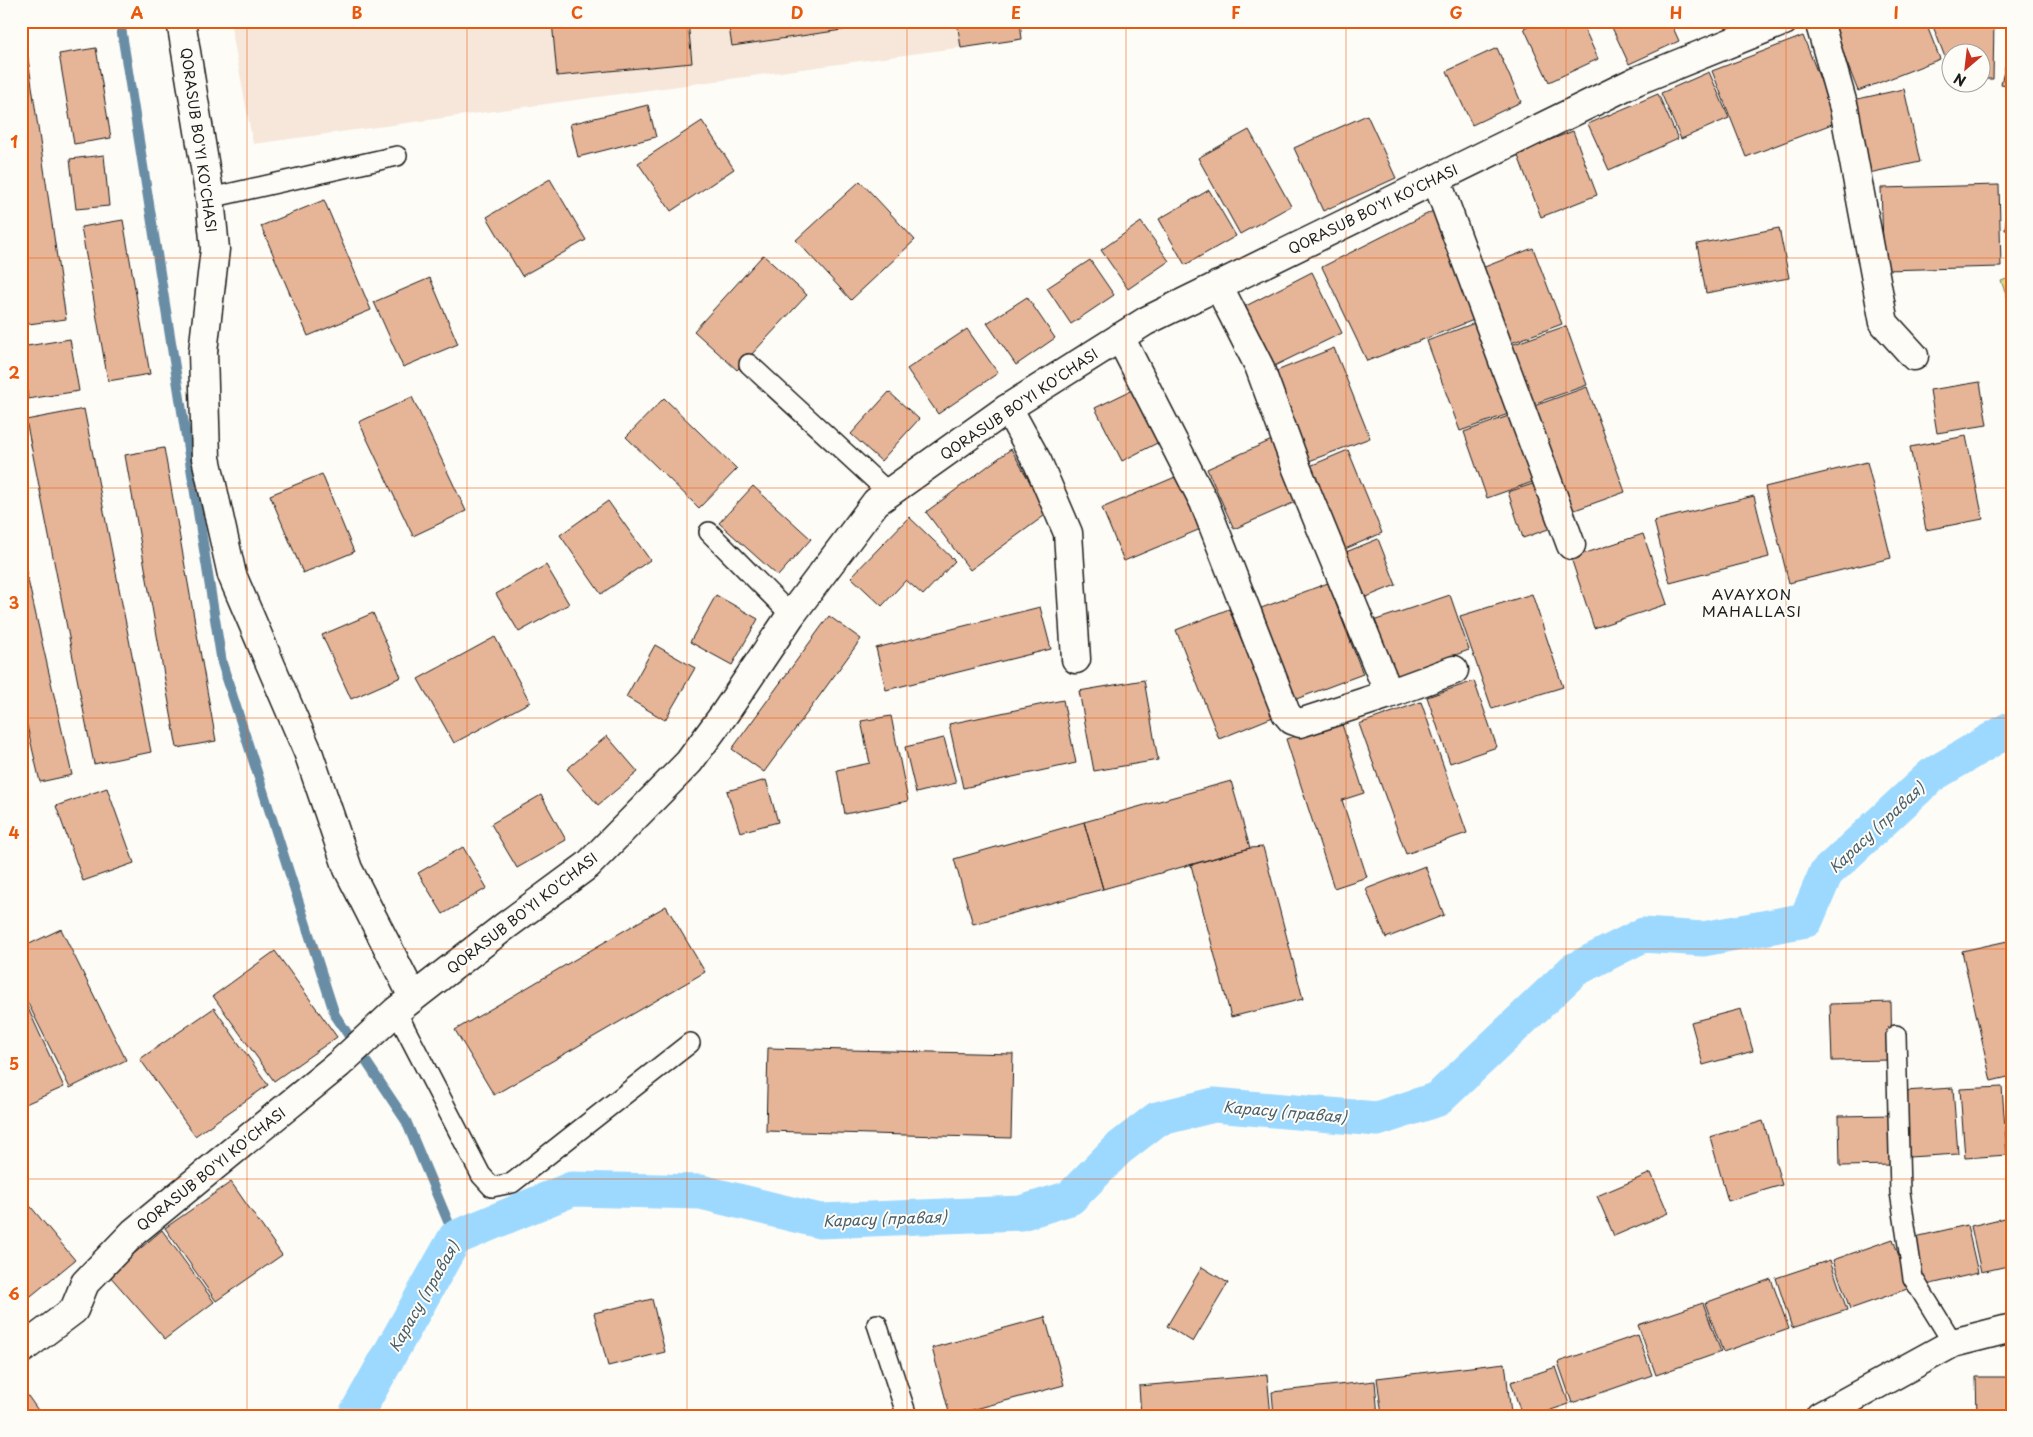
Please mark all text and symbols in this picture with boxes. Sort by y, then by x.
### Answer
text: A [131,0,144,24]
text: B [352,0,363,24]
text: C [571,0,583,24]
text: D [791,0,803,24]
text: E [1011,0,1021,24]
text: F [1231,0,1241,24]
text: G [1449,0,1463,24]
text: H [1670,0,1682,24]
text: I [1893,0,1899,24]
north arrow [1940,42,1990,92]
street label: QORASUB BO'YI KO'CHASI [176,46,222,234]
text: N [1950,68,1969,92]
text: 1 [10,129,18,153]
street label: QORASUB BO'YI KO'CHASI [1285,159,1461,259]
street label: QORASUB BO'YI KO'CHASI [936,343,1102,465]
text: 2 [8,360,20,384]
district label: AVAYXON MAHALLASI [1702,582,1802,622]
text: 3 [9,590,19,614]
water label: Карасу (правая) [1823,776,1930,878]
text: 4 [9,820,20,844]
street label: QORASUB BO'YI KO'CHASI [442,847,602,979]
text: 5 [9,1051,19,1075]
water label: Карасу (правая) [1222,1094,1349,1128]
street label: QORASUB BO'YI KO'CHASI [132,1102,290,1236]
water label: Карасу (правая) [823,1204,948,1232]
water label: Карасу (правая) [382,1236,464,1355]
text: 6 [8,1281,20,1305]

